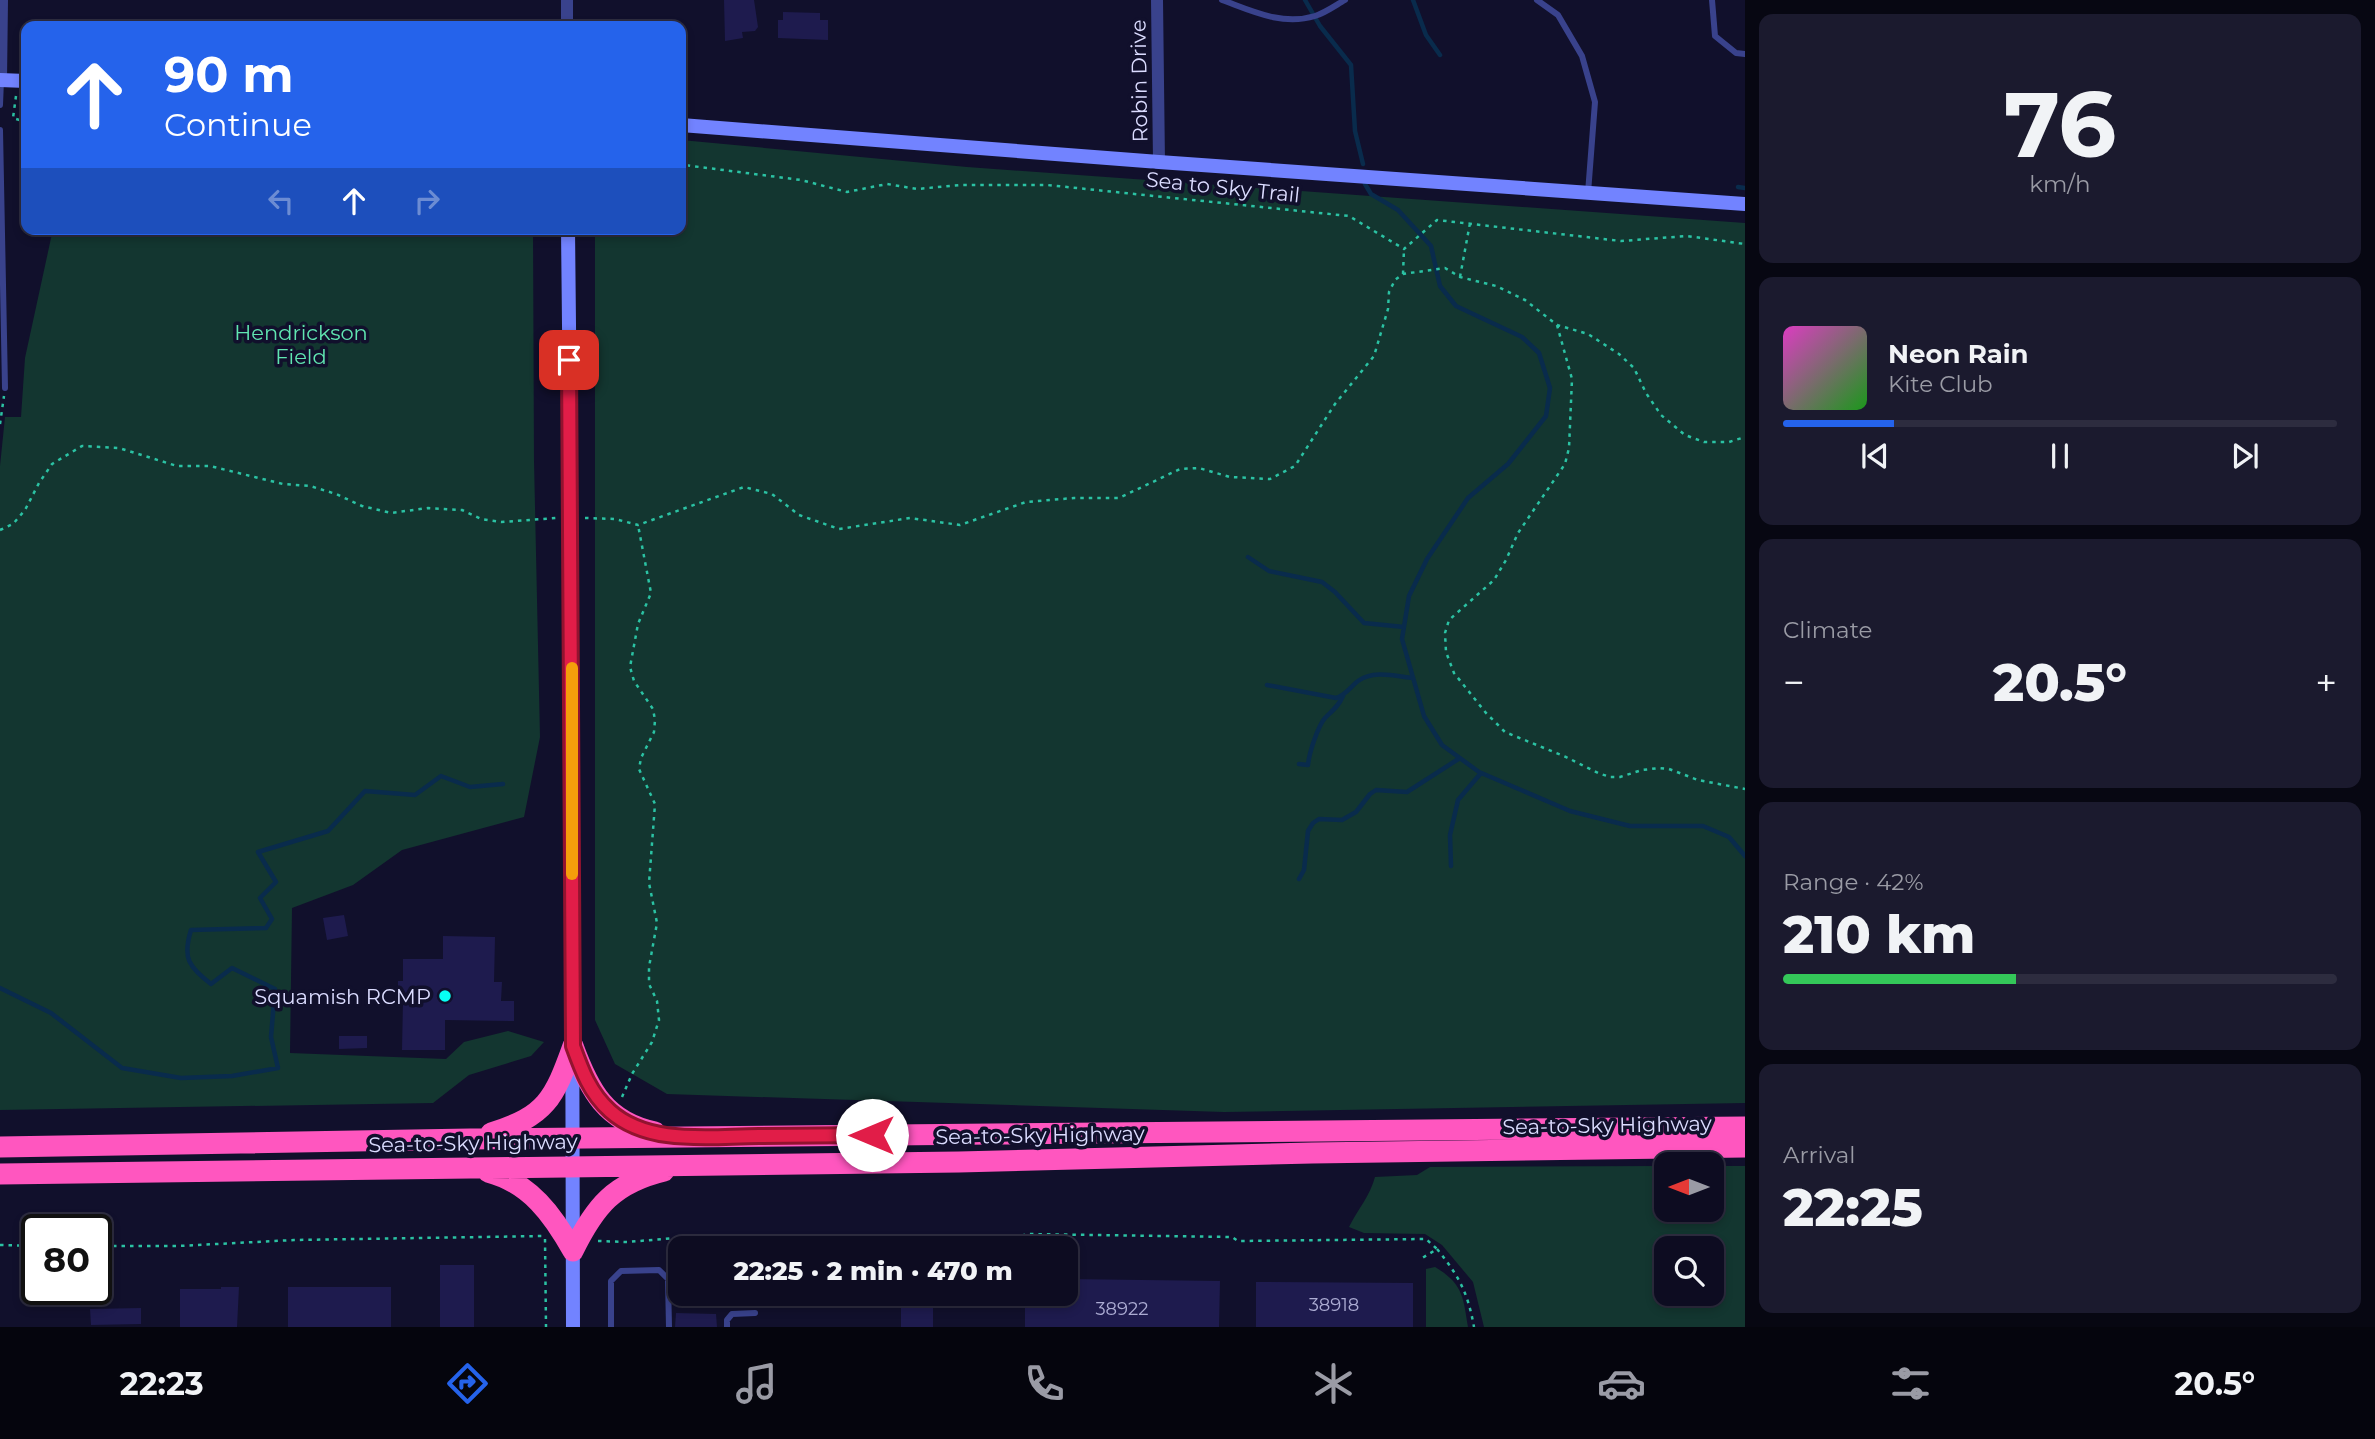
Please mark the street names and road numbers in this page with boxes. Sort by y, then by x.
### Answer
street label: Robin Drive [1125,19,1153,143]
street label: Sea to Sky Trail [1145,166,1301,208]
street label: Sea-to-Sky Highway [1502,1111,1713,1139]
street label: Sea-to-Sky Highway [935,1121,1146,1149]
street label: Sea-to-Sky Highway [368,1129,579,1157]

